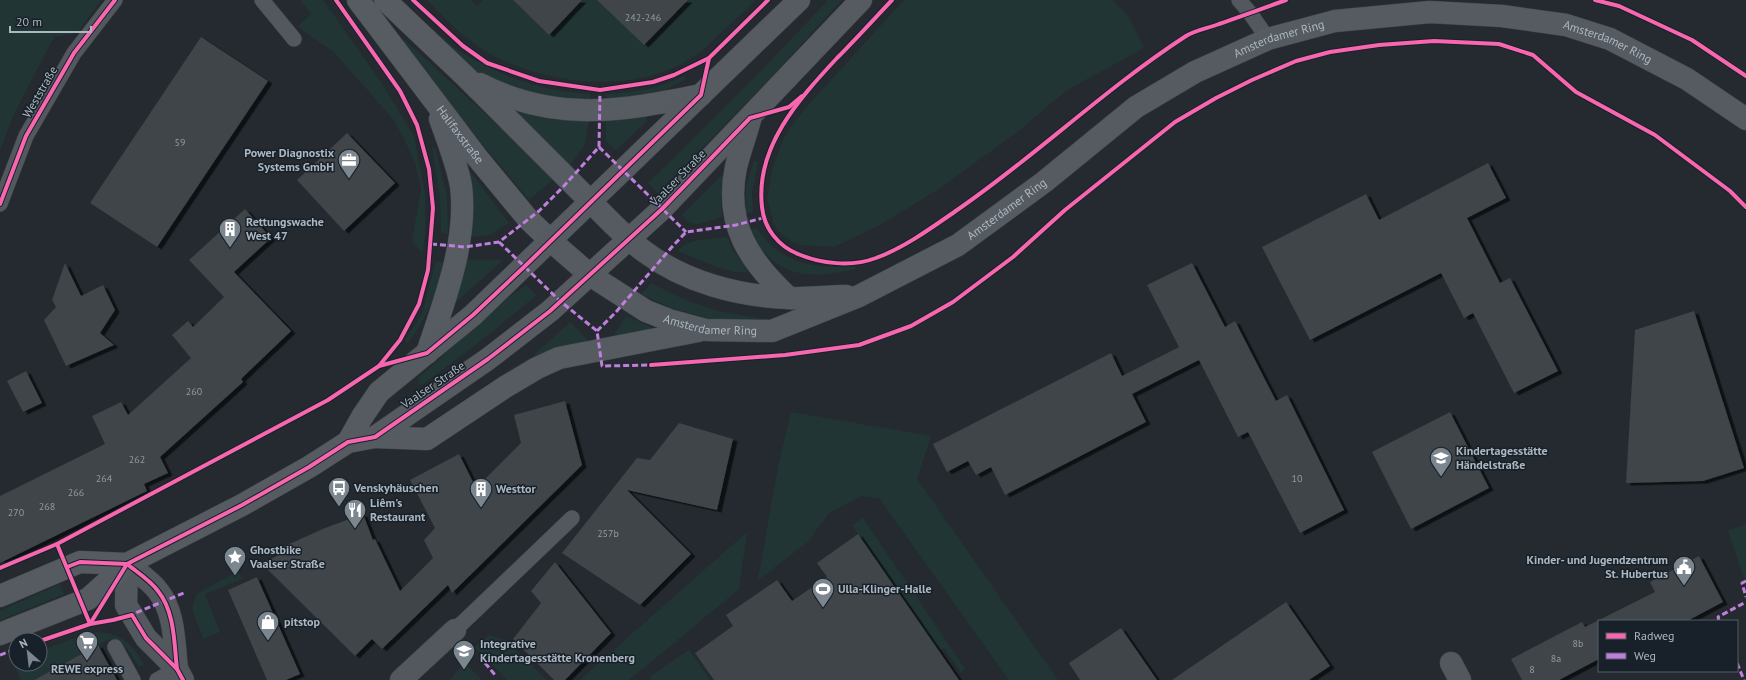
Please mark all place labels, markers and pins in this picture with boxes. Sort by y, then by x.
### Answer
place label: Power Diagnostix Systems GmbH [244,145,335,174]
office icon: Power Diagnostix Systems GmbH [336,147,362,180]
place label: Rettungswache West 47 [246,214,324,243]
building icon: Rettungswache West 47 [217,216,243,249]
place label: Kindertagesstätte Händelstraße [1456,443,1548,472]
school or university icon: Kindertagesstätte Händelstraße [1428,445,1454,478]
bus stop icon: Venskyhäuschen [326,475,352,508]
building icon: Westtor [468,476,494,509]
place label: Venskyhäuschen [353,480,438,495]
place label: Westtor [496,481,537,496]
place label: Liêm's Restaurant [370,495,426,524]
restaurant icon: Liêm's Restaurant [342,497,368,530]
place label: Ghostbike Vaalser Straße [249,542,325,571]
place icon: Ghostbike Vaalser Straße [222,544,248,577]
place label: Kinder- und Jugendzentrum St. Hubertus [1527,552,1668,581]
public building icon: Kinder- und Jugendzentrum St. Hubertus [1671,554,1697,587]
sports icon: Ulla-Klinger-Halle [810,576,836,609]
place label: Ulla-Klinger-Halle [838,581,932,596]
shop icon: pitstop [255,609,281,642]
place label: pitstop [284,614,321,629]
supermarket icon: REWE express [74,629,100,662]
place label: Integrative Kindertagesstätte Kronenberg [480,636,635,665]
school or university icon: Integrative Kindertagesstätte Kronenberg [451,638,477,671]
place label: REWE express [51,661,123,676]

